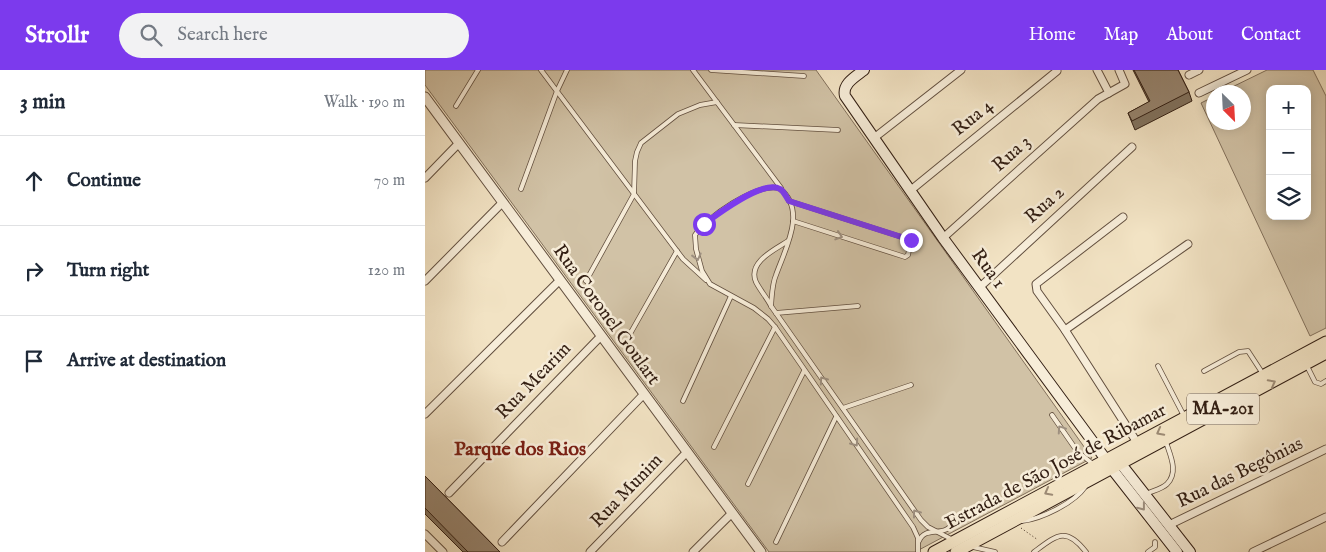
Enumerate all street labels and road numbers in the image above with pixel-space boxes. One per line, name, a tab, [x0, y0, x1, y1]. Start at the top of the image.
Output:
street label: Rua 4	[948, 94, 999, 142]
street label: Rua 3	[988, 130, 1036, 178]
street label: Rua 2	[1020, 181, 1070, 229]
street label: Rua Coronel Goulart	[547, 240, 665, 390]
street label: Rua 1	[965, 244, 1011, 294]
street label: Rua Mearim	[491, 337, 577, 425]
road number: MA-201	[1187, 394, 1259, 424]
street label: Estrada de São José de Ribamar	[941, 398, 1171, 536]
street label: Rua das Begônias	[1173, 432, 1307, 514]
street label: Rua Munim	[586, 449, 668, 533]

